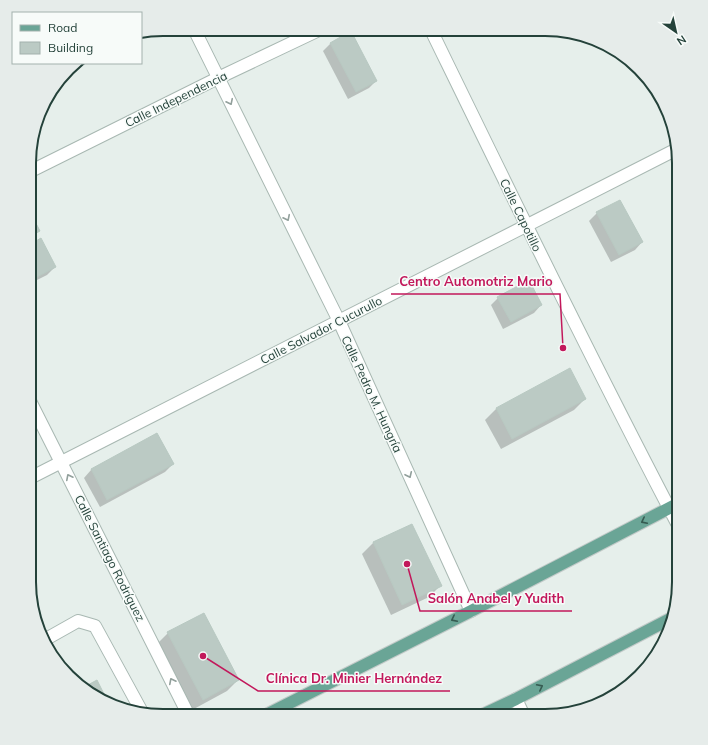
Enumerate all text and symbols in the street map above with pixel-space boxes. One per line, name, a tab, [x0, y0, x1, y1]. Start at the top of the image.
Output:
legend	[12, 12, 142, 64]
north arrow	[656, 12, 696, 52]
text: Road	[48, 20, 77, 35]
text: N	[674, 32, 689, 48]
text: Building	[48, 40, 93, 55]
street label: Calle Independencia	[122, 68, 230, 130]
one-way arrow	[225, 97, 232, 105]
street label: Calle Capotillo	[497, 176, 545, 254]
one-way arrow	[283, 214, 290, 221]
callout: Centro Automotriz Mario	[391, 269, 560, 294]
text: Centro Automotriz Mario	[399, 273, 553, 289]
street label: Calle Salvador Cucurullo	[258, 293, 385, 367]
street label: Calle Pedro M. Hungría	[338, 333, 406, 455]
one-way arrow	[404, 470, 412, 478]
one-way arrow	[66, 474, 74, 482]
street label: Calle Santiago Rodríguez	[72, 492, 148, 624]
one-way arrow	[641, 516, 648, 524]
callout: Salón Anabel y Yudith	[420, 586, 572, 611]
text: Salón Anabel y Yudith	[428, 590, 564, 607]
one-way arrow	[451, 614, 458, 622]
callout: Clínica Dr. Minier Hernández	[258, 666, 450, 691]
text: Clínica Dr. Minier Hernández	[266, 670, 442, 686]
one-way arrow	[169, 678, 176, 685]
one-way arrow	[536, 684, 543, 691]

